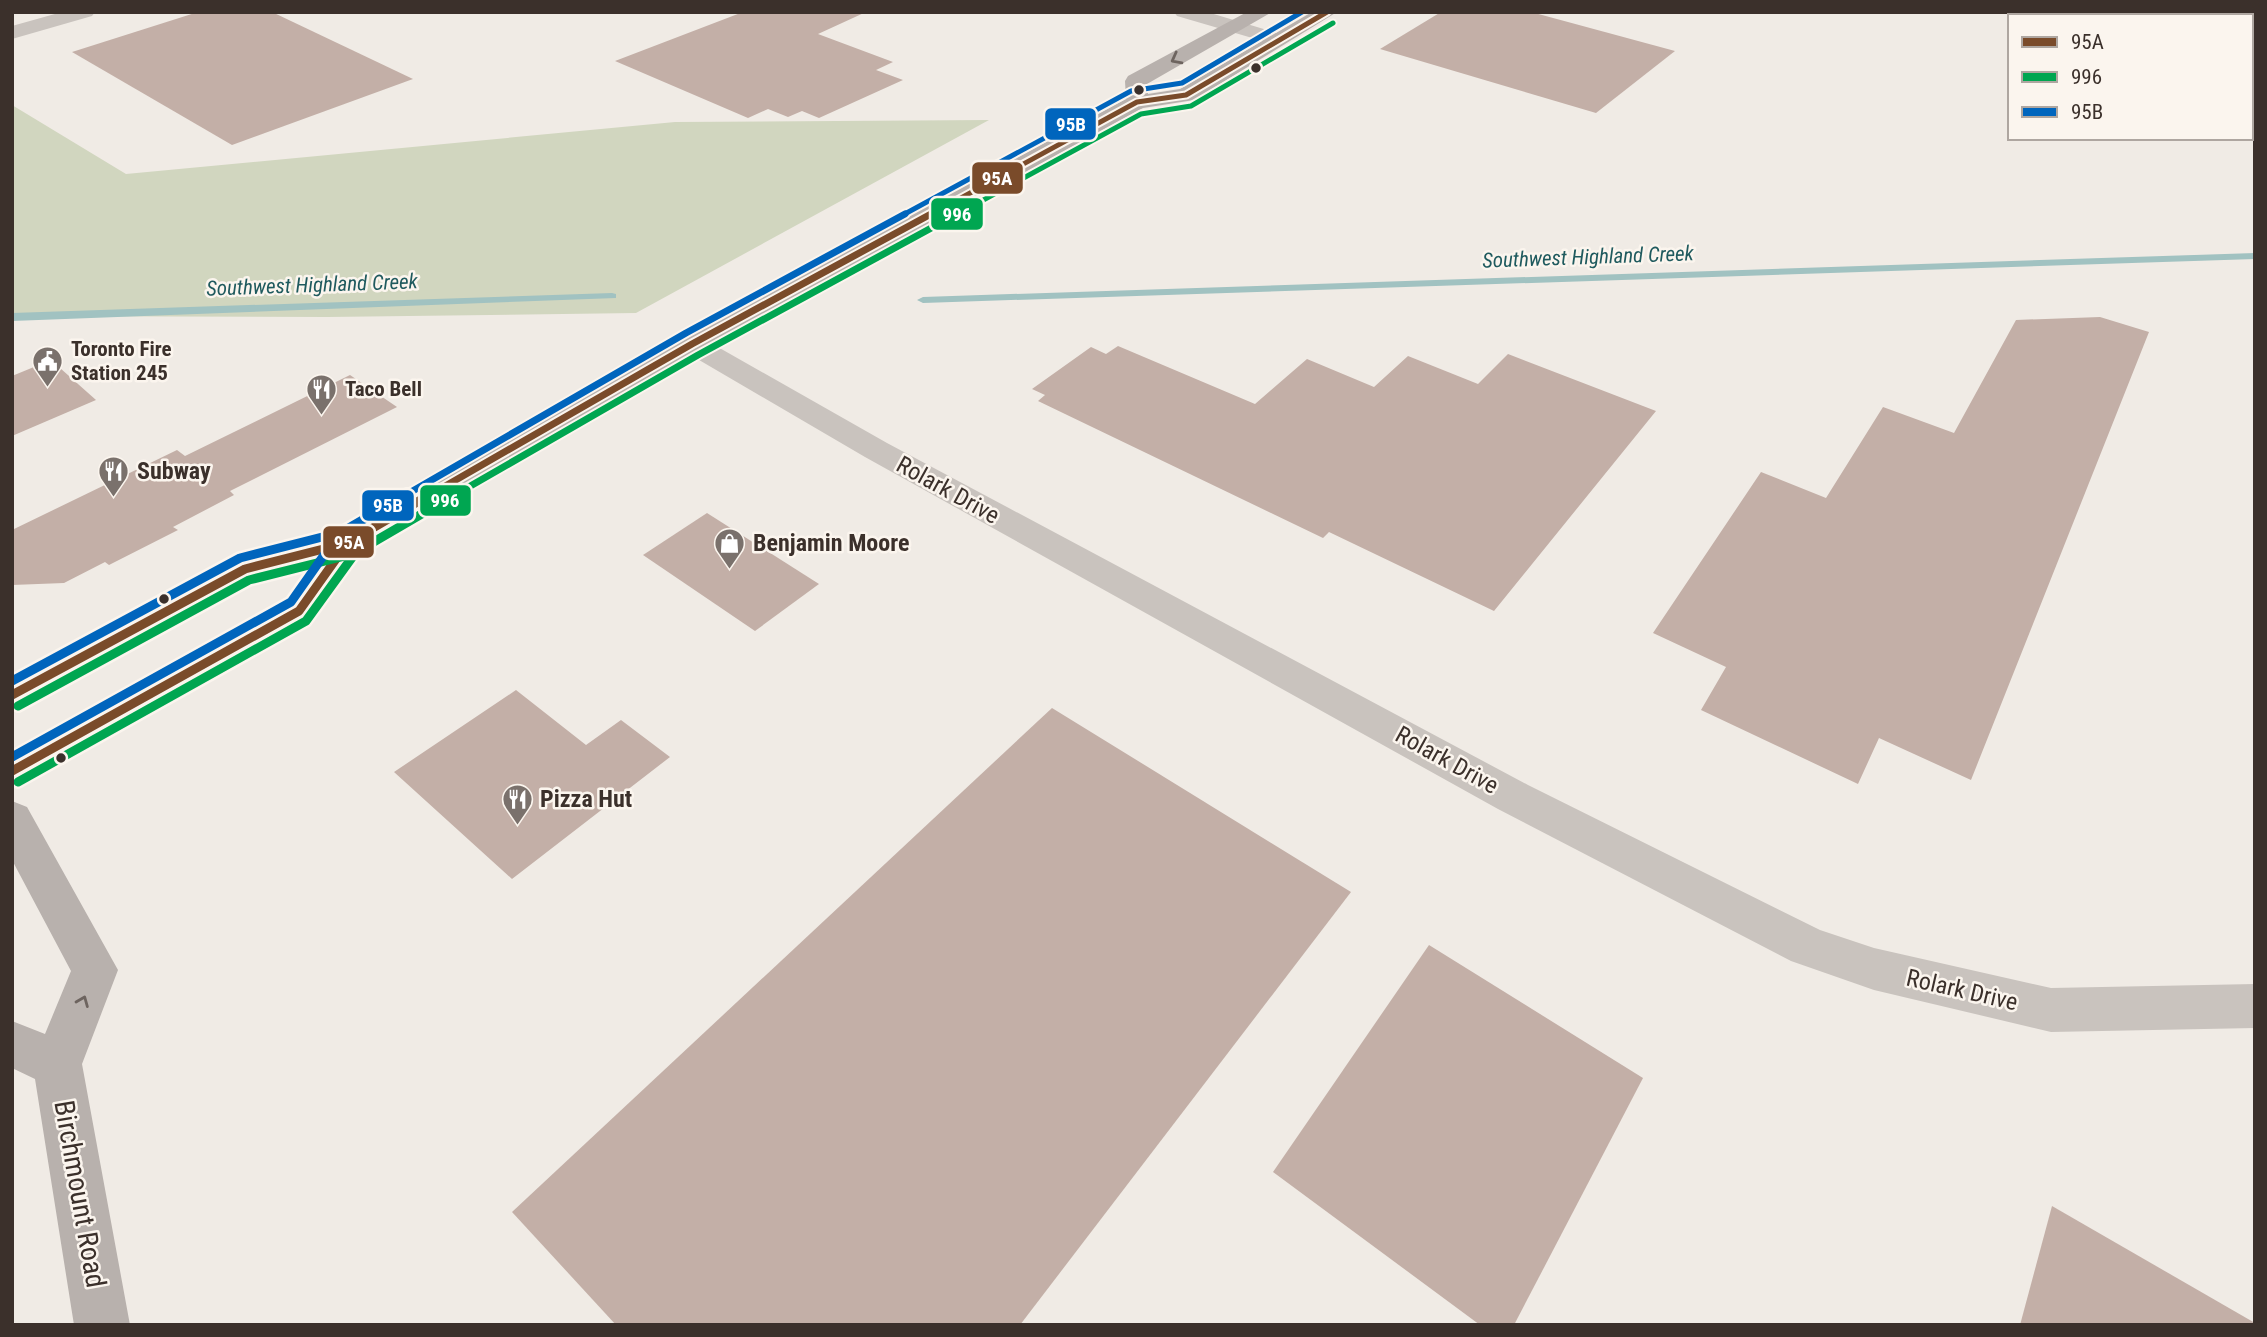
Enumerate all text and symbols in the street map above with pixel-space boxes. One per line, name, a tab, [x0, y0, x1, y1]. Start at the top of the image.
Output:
legend	[2008, 14, 2253, 140]
text: 95A	[2071, 30, 2104, 54]
one-way arrow	[1171, 51, 1183, 64]
unlabelled marker	[1249, 61, 1263, 75]
text: 996	[2071, 65, 2102, 89]
unlabelled marker	[1132, 83, 1146, 97]
text: 95B	[2071, 100, 2103, 124]
line badge: 95B	[1044, 107, 1097, 141]
text: 95B	[1056, 113, 1086, 136]
line badge: 95A	[971, 161, 1024, 195]
text: 95A	[982, 167, 1013, 190]
line badge: 996	[930, 197, 984, 231]
text: 996	[943, 203, 971, 226]
water label: Southwest Highland Creek	[1482, 241, 1695, 273]
water label: Southwest Highland Creek	[206, 269, 419, 301]
place label: Toronto Fire Station 245	[71, 337, 172, 385]
public building icon: Toronto Fire Station 245	[31, 344, 65, 388]
restaurant icon: Taco Bell	[305, 372, 339, 416]
place label: Taco Bell	[345, 377, 422, 401]
street label: Rolark Drive	[892, 450, 1004, 530]
restaurant icon: Subway	[97, 454, 131, 498]
place label: Subway	[137, 457, 211, 485]
line badge: 996	[419, 484, 472, 517]
line badge: 95B	[361, 489, 415, 522]
text: 996	[431, 489, 459, 512]
text: 95B	[373, 494, 403, 517]
line badge: 95A	[322, 525, 375, 559]
shop icon: Benjamin Moore	[713, 526, 747, 570]
place label: Benjamin Moore	[753, 529, 909, 557]
text: 95A	[334, 531, 365, 554]
unlabelled marker	[157, 592, 171, 606]
street label: Rolark Drive	[1391, 720, 1503, 800]
unlabelled marker	[54, 751, 68, 765]
restaurant icon: Pizza Hut	[500, 782, 534, 826]
place label: Pizza Hut	[540, 785, 632, 813]
street label: Rolark Drive	[1904, 964, 2020, 1016]
one-way arrow	[74, 995, 88, 1007]
street label: Birchmount Road	[47, 1098, 113, 1290]

